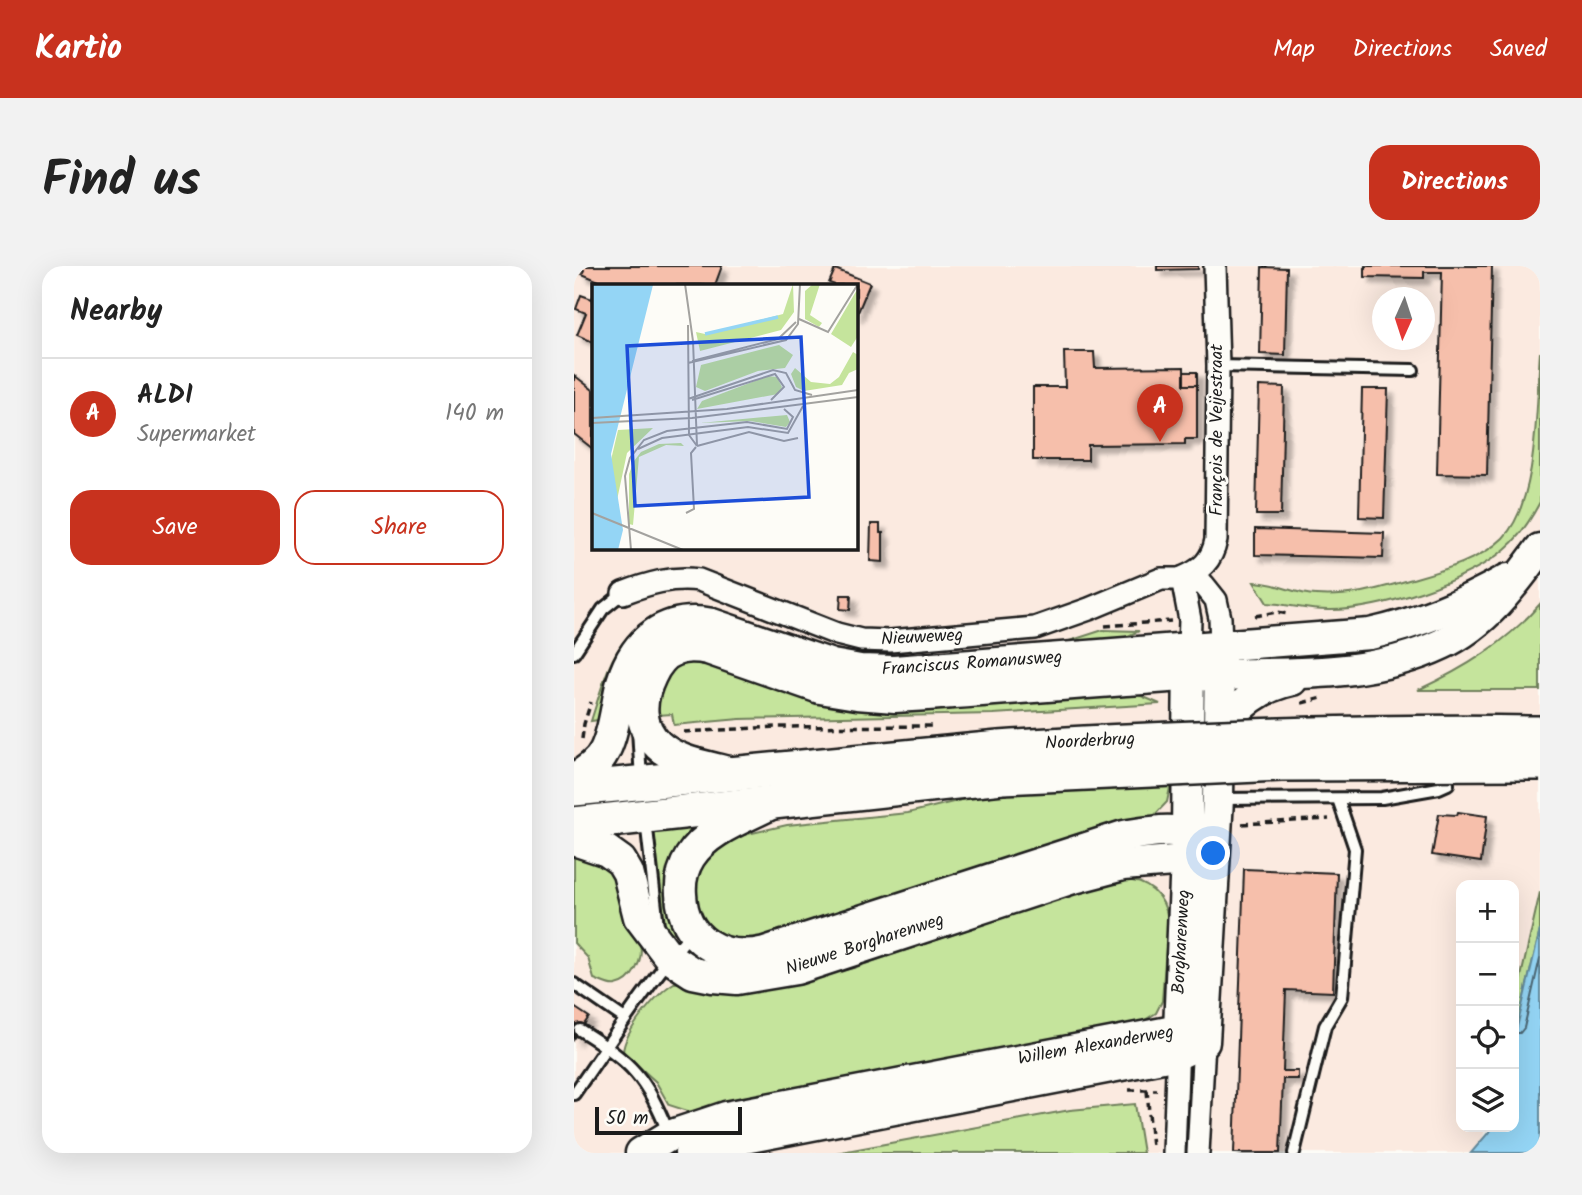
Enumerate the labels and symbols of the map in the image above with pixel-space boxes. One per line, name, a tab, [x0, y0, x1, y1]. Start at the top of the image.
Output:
inset map	[592, 284, 858, 550]
north arrow	[1372, 287, 1435, 350]
street label: François de Veijestraat	[1203, 343, 1232, 516]
pin: A	[1137, 384, 1183, 442]
street label: Nieuweweg	[880, 621, 964, 655]
street label: Franciscus Romanusweg	[881, 643, 1063, 685]
street label: Noorderbrug	[1044, 725, 1136, 759]
your location	[1196, 836, 1230, 870]
street label: Borgharenweg	[1165, 889, 1199, 995]
street label: Nieuwe Borgharenweg	[782, 906, 948, 984]
street label: Willem Alexanderweg	[1016, 1018, 1176, 1074]
scale bar	[595, 1104, 742, 1136]

